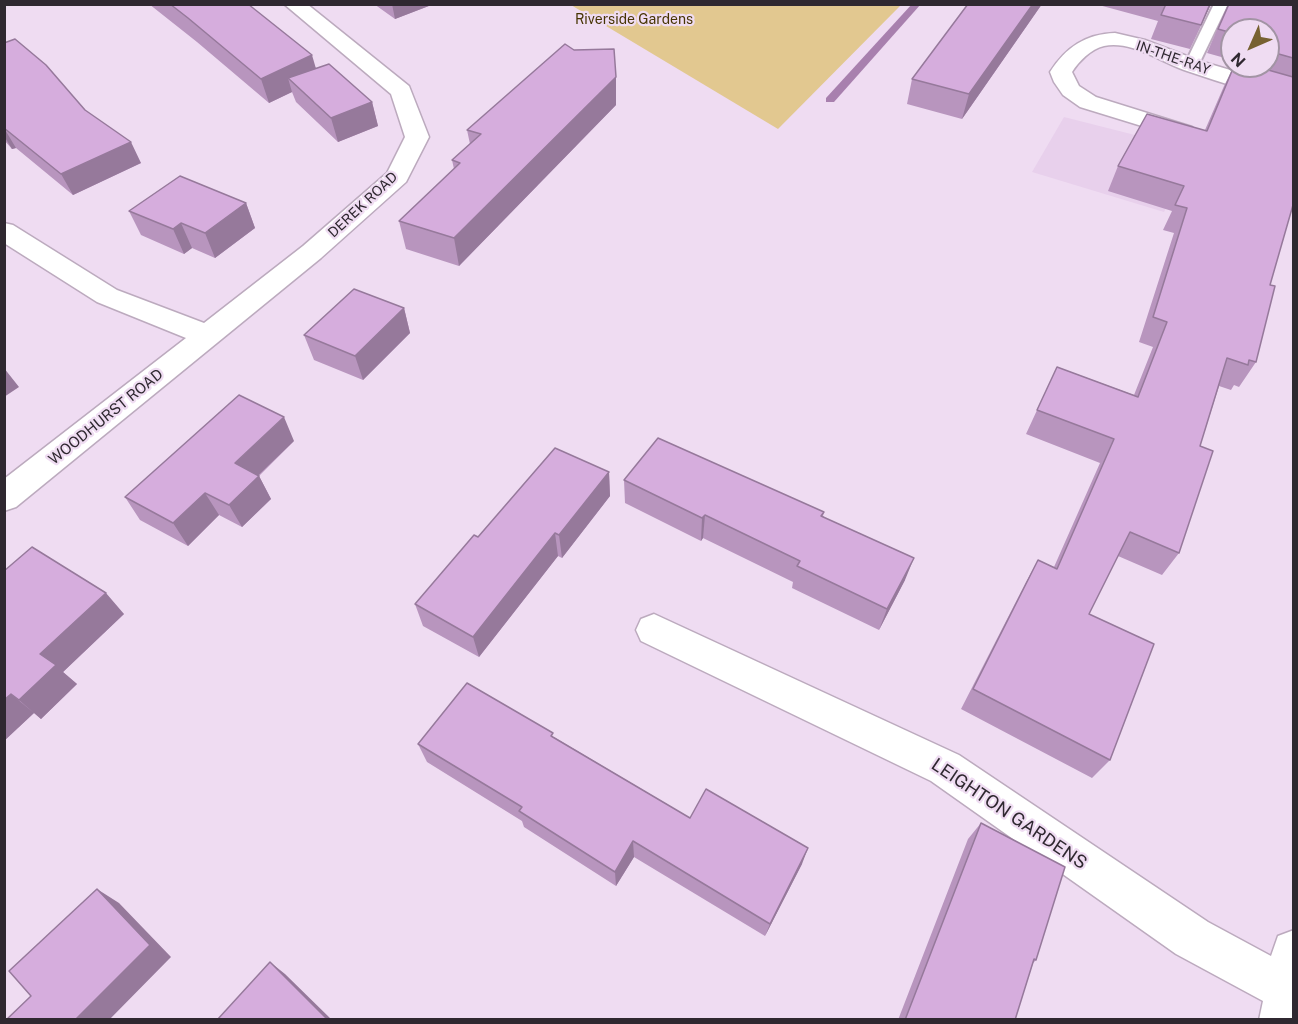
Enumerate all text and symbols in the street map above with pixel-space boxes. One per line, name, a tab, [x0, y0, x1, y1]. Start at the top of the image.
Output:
park label: Riverside Gardens	[575, 12, 693, 28]
north arrow	[1220, 18, 1280, 78]
street label: IN-THE-RAY	[1134, 37, 1212, 79]
text: N	[1227, 49, 1249, 71]
street label: DEREK ROAD	[325, 169, 401, 241]
street label: WOODHURST ROAD	[45, 365, 167, 469]
street label: LEIGHTON GARDENS	[927, 754, 1091, 874]

